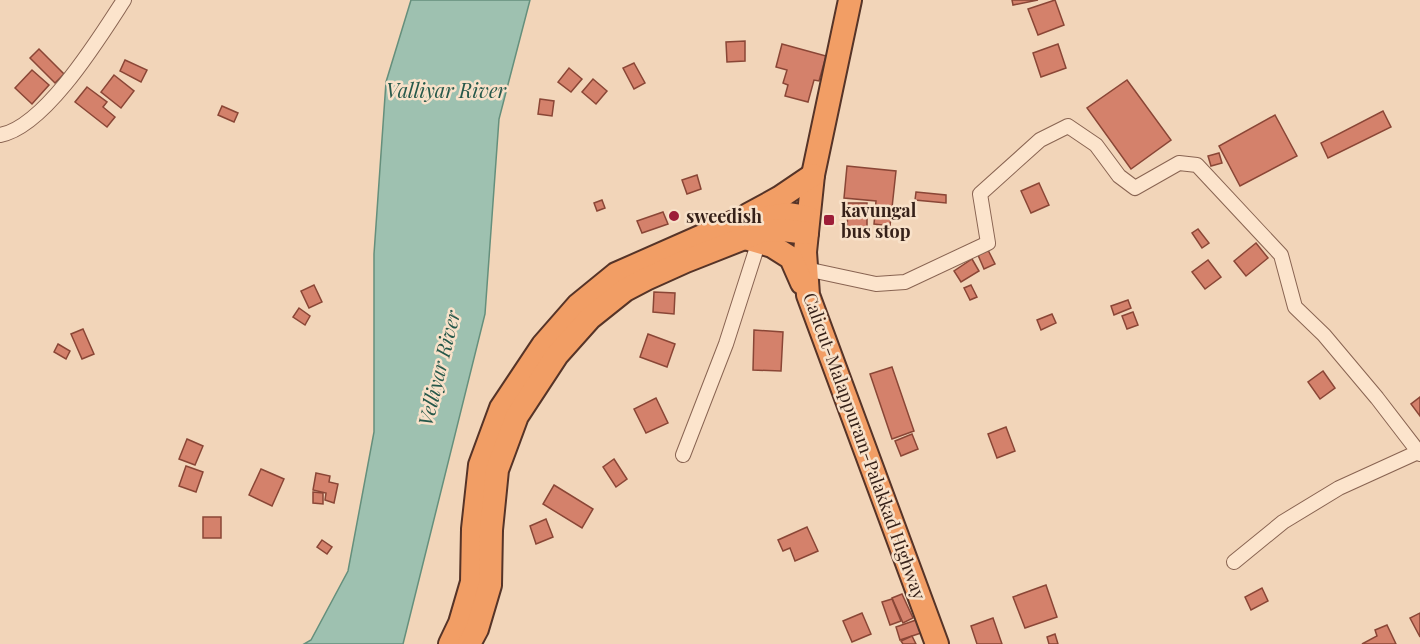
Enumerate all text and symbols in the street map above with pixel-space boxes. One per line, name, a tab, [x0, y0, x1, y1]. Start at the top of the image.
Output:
water label: Valliyar River	[386, 76, 507, 103]
place label: kavungal bus stop	[841, 198, 917, 243]
place label: sweedish	[686, 204, 762, 228]
marker: sweedish	[667, 209, 681, 223]
marker: kavungal bus stop	[822, 213, 836, 227]
street label: Calicut-Malappuram-Palakkad Highway	[798, 289, 932, 603]
water label: Velliyar River	[411, 306, 466, 429]

